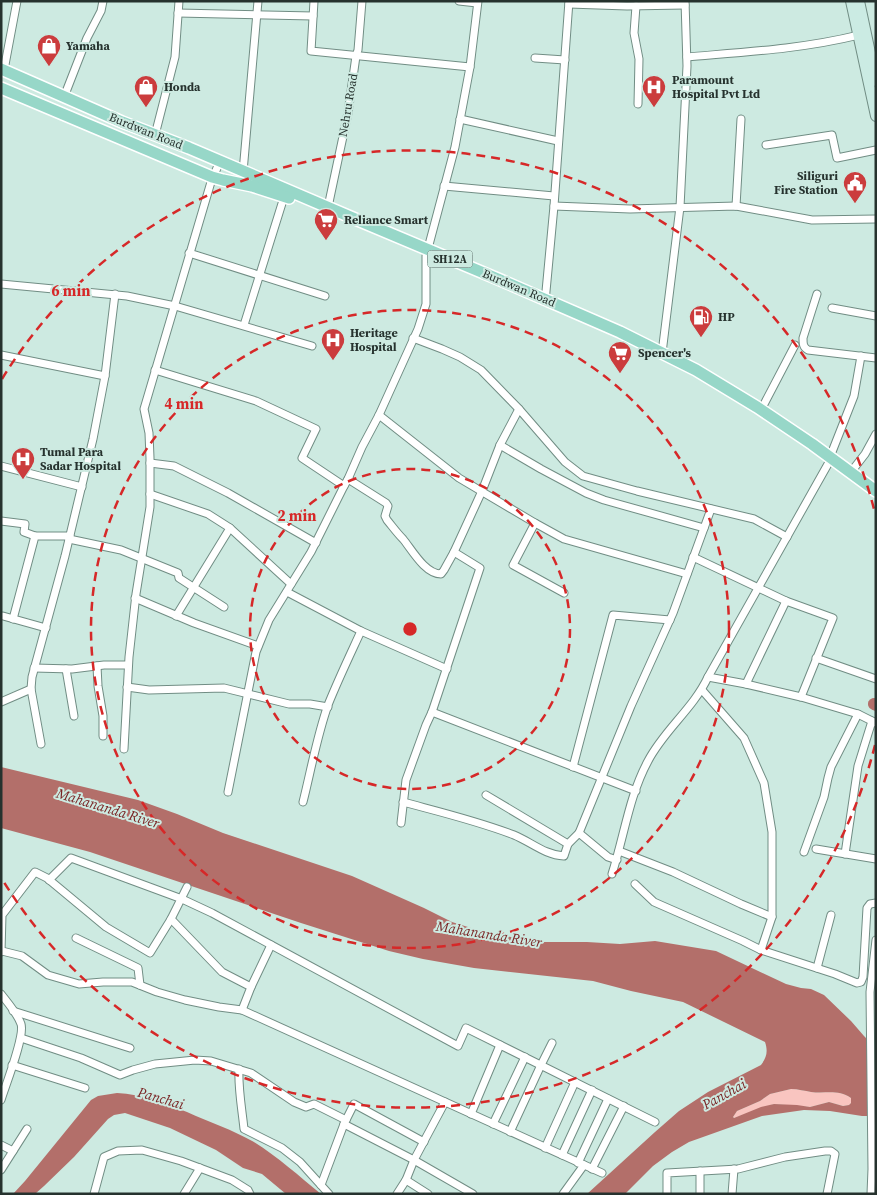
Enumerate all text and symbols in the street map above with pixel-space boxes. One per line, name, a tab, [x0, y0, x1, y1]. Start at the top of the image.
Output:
shop icon: Yamaha	[36, 33, 62, 67]
place label: Yamaha	[66, 38, 110, 54]
street label: Nehru Road	[335, 72, 361, 138]
place label: Paramount Hospital Pvt Ltd	[672, 72, 760, 102]
shop icon: Honda	[133, 74, 159, 108]
hospital icon: Paramount Hospital Pvt Ltd	[641, 74, 667, 108]
place label: Honda	[164, 79, 201, 95]
street label: Burdwan Road	[107, 109, 185, 153]
place label: Siliguri Fire Station	[774, 168, 839, 198]
public building icon: Siliguri Fire Station	[842, 170, 868, 204]
supermarket icon: Reliance Smart	[313, 207, 339, 241]
place label: Reliance Smart	[344, 212, 429, 228]
road number: SH12A	[428, 250, 472, 268]
street label: Burdwan Road	[480, 265, 558, 311]
text: 6 min	[52, 280, 90, 301]
fuel station icon: HP	[688, 304, 714, 338]
place label: HP	[718, 309, 735, 325]
place label: Heritage Hospital	[350, 325, 398, 355]
hospital icon: Heritage Hospital	[320, 327, 346, 361]
supermarket icon: Spencer's	[607, 340, 633, 374]
place label: Spencer's	[638, 345, 692, 361]
text: 4 min	[165, 393, 203, 414]
place label: Tumal Para Sadar Hospital	[40, 444, 121, 474]
hospital icon: Tumal Para Sadar Hospital	[10, 446, 36, 480]
text: 2 min	[278, 505, 316, 526]
centre of rings	[401, 620, 419, 638]
water label: Mahananda River	[53, 783, 162, 833]
water label: Mahananda River	[434, 916, 544, 952]
water label: Panchai	[698, 1073, 750, 1115]
water label: Panchai	[134, 1082, 187, 1114]

